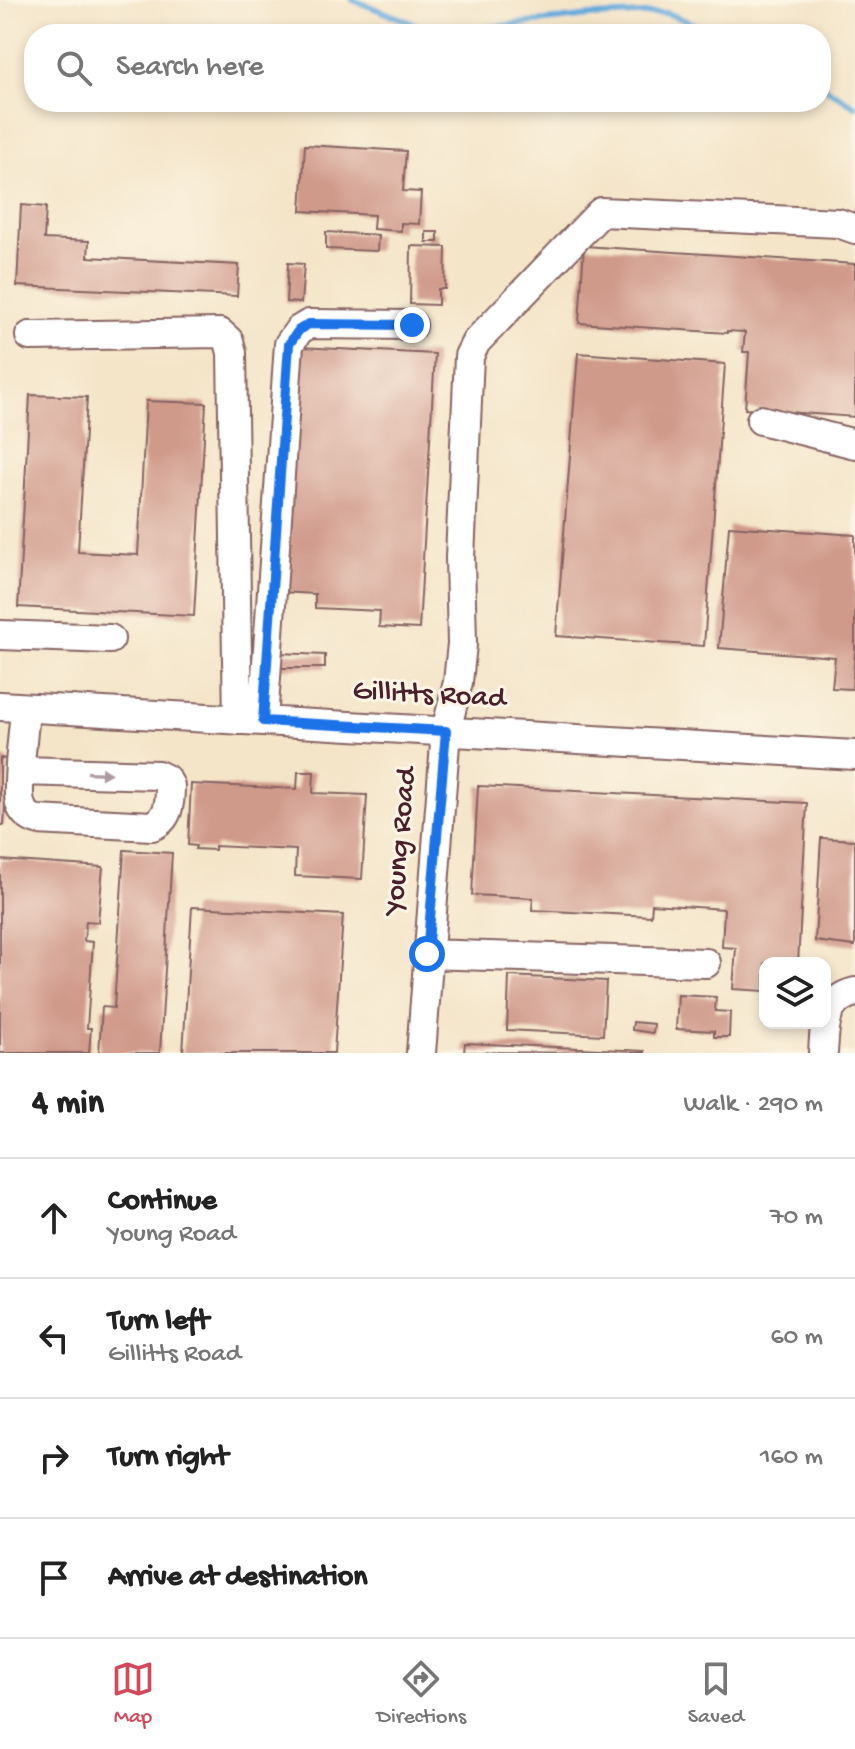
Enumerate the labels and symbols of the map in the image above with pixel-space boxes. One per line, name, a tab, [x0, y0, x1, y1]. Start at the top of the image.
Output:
route end	[394, 307, 430, 343]
street label: Gillitts Road	[352, 675, 509, 718]
street label: Young Road	[378, 764, 426, 919]
one-way arrow	[87, 767, 112, 780]
route start	[409, 936, 445, 972]

